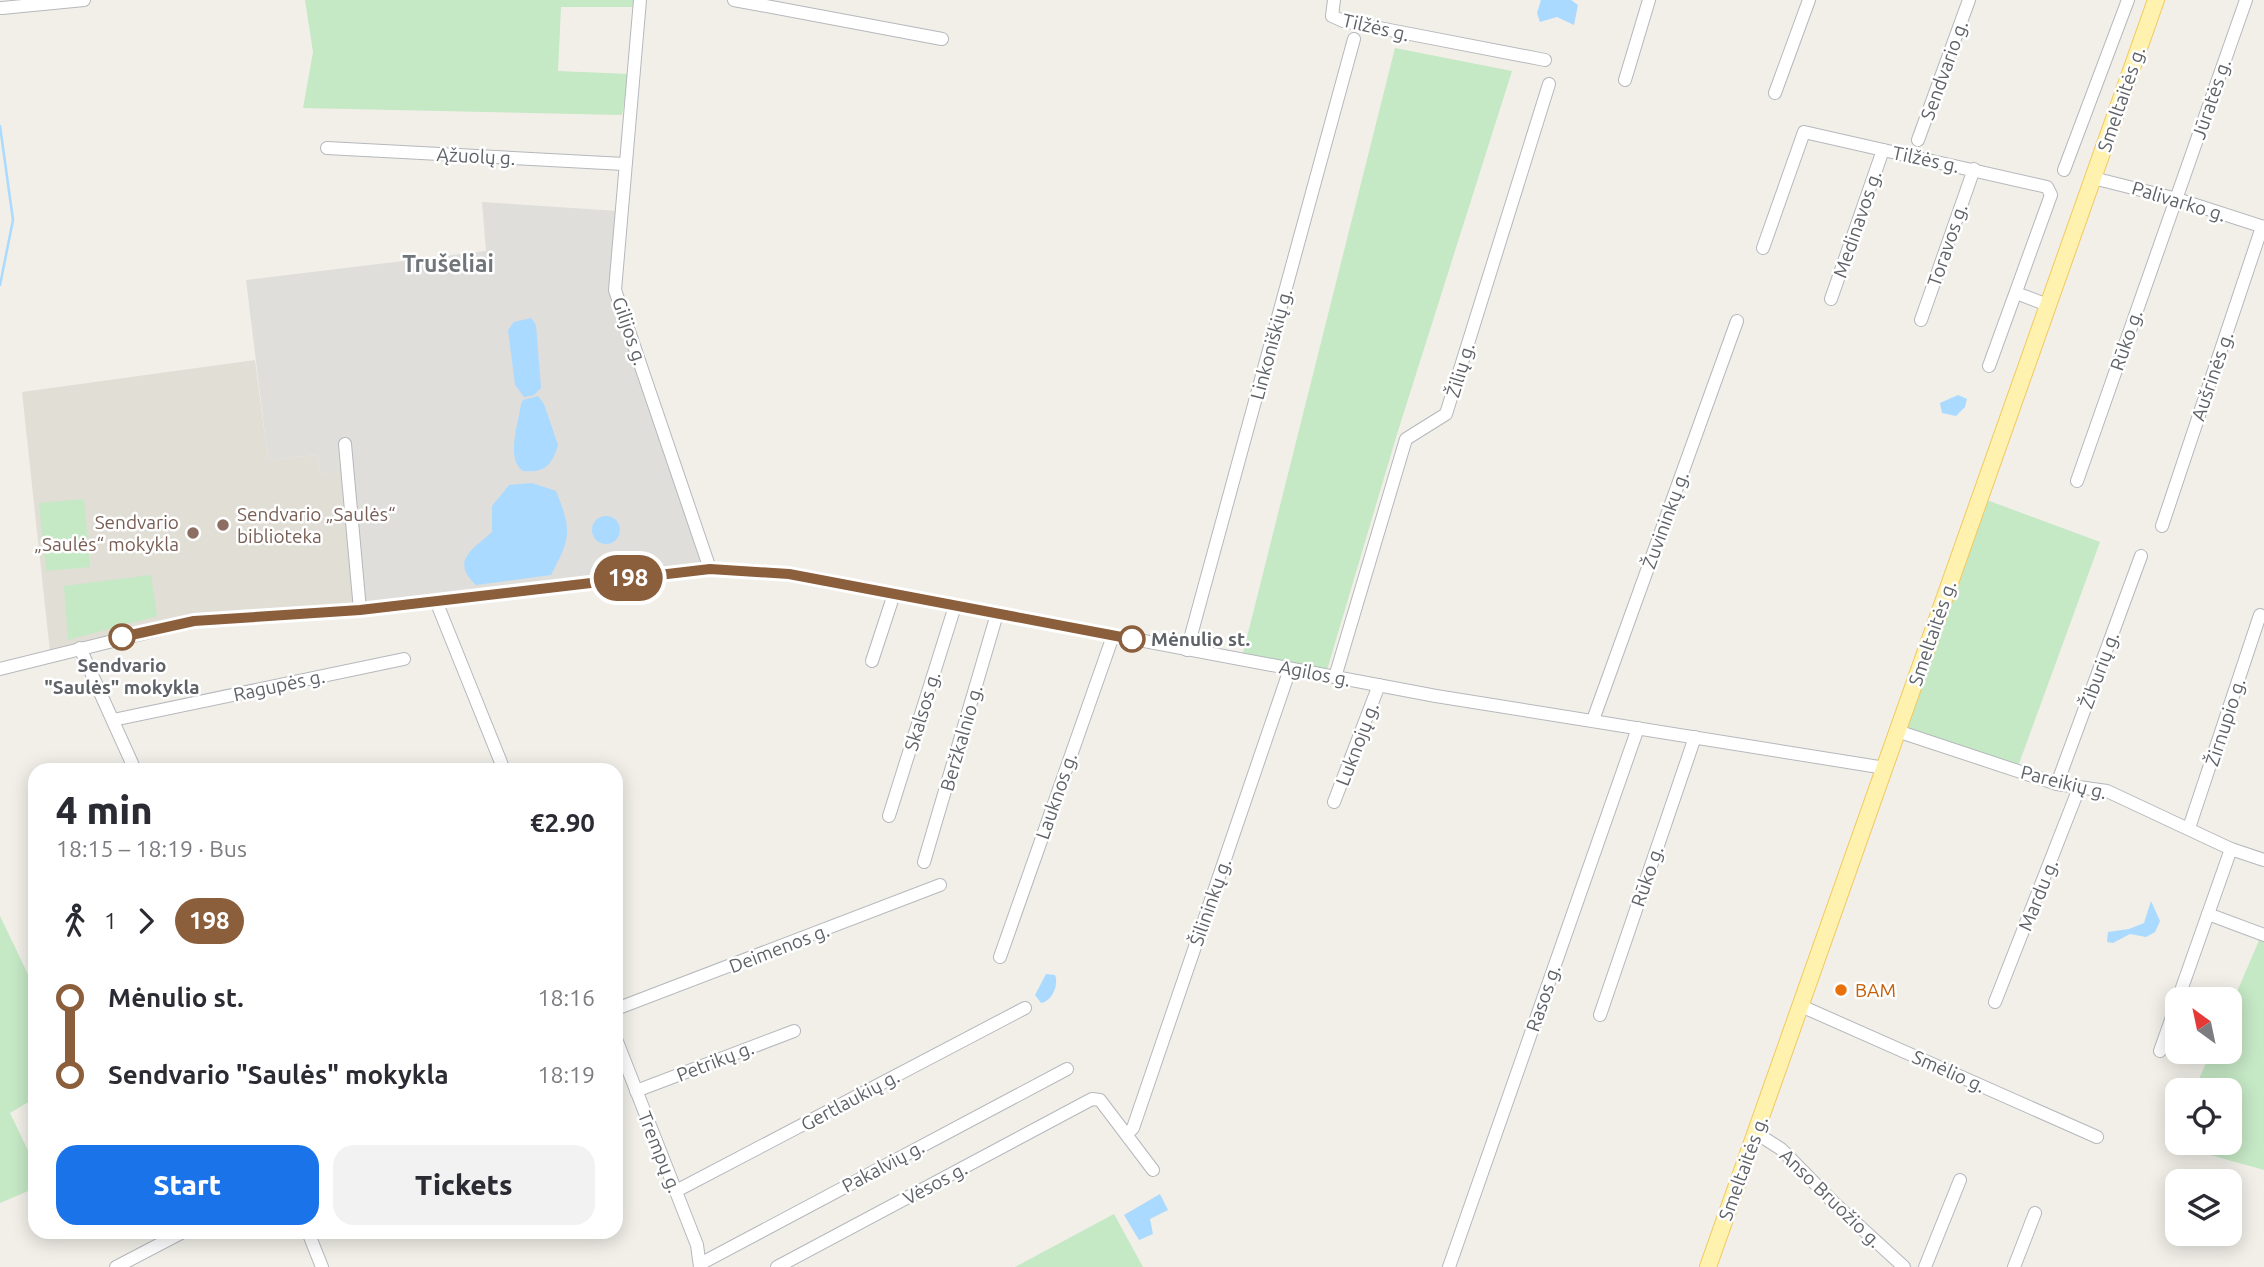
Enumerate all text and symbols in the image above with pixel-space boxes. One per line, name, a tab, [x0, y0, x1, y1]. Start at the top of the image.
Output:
street label: Tilžės g.	[1340, 9, 1412, 45]
street label: Sendvario g.	[1916, 17, 1972, 123]
street label: Smeltaitės g.	[2093, 44, 2149, 154]
street label: Jūratės g.	[2187, 56, 2235, 142]
street label: Tilžės g.	[1891, 141, 1961, 177]
street label: Ąžuolų g.	[436, 143, 516, 169]
street label: Medinavos g.	[1828, 168, 1886, 280]
street label: Palivarko g.	[2129, 176, 2229, 226]
street label: Toravos g.	[1923, 201, 1971, 289]
district label: Trušeliai	[402, 251, 494, 276]
street label: Linkoniškių g.	[1246, 286, 1296, 402]
street label: Gilijos g.	[608, 294, 652, 368]
street label: Rūko g.	[2105, 307, 2147, 373]
street label: Aušrinės g.	[2186, 329, 2238, 423]
street label: Žilių g.	[1441, 340, 1479, 400]
street label: Žuvininkų g.	[1637, 468, 1693, 572]
place label: Sendvario „Saulės“ biblioteka	[237, 503, 395, 547]
place label: Sendvario „Saulės“ mokykla	[34, 511, 179, 555]
marker: Sendvario „Saulės“ biblioteka	[215, 517, 231, 533]
marker: Sendvario „Saulės“ mokykla	[185, 525, 201, 541]
line badge: 198	[588, 555, 668, 601]
text: 198	[608, 564, 648, 591]
street label: Smeltaitės g.	[1904, 578, 1960, 688]
marker: Sendvario "Saulės" mokykla	[109, 624, 135, 650]
marker: Mėnulio st.	[1119, 626, 1145, 652]
place label: Mėnulio st.	[1151, 628, 1250, 650]
street label: Žiburių g.	[2075, 629, 2123, 711]
place label: Sendvario "Saulės" mokykla	[44, 654, 200, 698]
street label: Agilos g.	[1277, 655, 1353, 691]
street label: Ragupės g.	[231, 665, 327, 705]
street label: Skalsos g.	[900, 669, 944, 753]
street label: Žirnupio g.	[2200, 675, 2250, 769]
street label: Beržkalnio g.	[935, 682, 987, 794]
street label: Luknojų g.	[1331, 699, 1383, 789]
street label: Lauknos g.	[1031, 750, 1081, 842]
street label: Pareikių g.	[2019, 761, 2109, 803]
text: 4 min	[56, 789, 153, 831]
text: €2.90	[530, 808, 595, 837]
text: 18:15 – 18:19 · Bus	[56, 836, 247, 861]
street label: Rūko g.	[1626, 843, 1668, 909]
street label: Šilininkų g.	[1185, 855, 1235, 949]
street label: Mardu g.	[2014, 856, 2062, 934]
icon: walk	[56, 902, 94, 940]
icon: forward	[127, 902, 165, 940]
text: 198	[189, 907, 230, 934]
text: 1	[104, 908, 117, 933]
street label: Deimenos g.	[726, 919, 832, 977]
street label: Rasos g.	[1521, 962, 1565, 1034]
place label: BAM	[1855, 979, 1896, 1001]
marker: BAM	[1833, 982, 1849, 998]
text: Mėnulio st.	[108, 983, 244, 1012]
text: 18:16	[537, 985, 595, 1010]
north arrow	[2165, 987, 2242, 1064]
map controls	[2165, 987, 2242, 1246]
street label: Petrikų g.	[673, 1036, 757, 1086]
street label: Smėlio g.	[1909, 1045, 1989, 1097]
text: Sendvario "Saulės" mokykla	[108, 1060, 449, 1089]
text: 18:19	[537, 1062, 595, 1087]
street label: Gertlaukių g.	[797, 1065, 903, 1135]
button: locate	[2165, 1078, 2242, 1155]
street label: Trempų g.	[634, 1108, 686, 1196]
street label: Smeltaitės g.	[1714, 1113, 1772, 1223]
street label: Pakalvių g.	[838, 1135, 928, 1197]
street label: Anso Bruožio g.	[1776, 1144, 1886, 1252]
button: Start	[56, 1145, 319, 1225]
button: Tickets	[333, 1145, 595, 1225]
street label: Vėsos g.	[899, 1157, 971, 1209]
button: layers	[2165, 1169, 2242, 1246]

